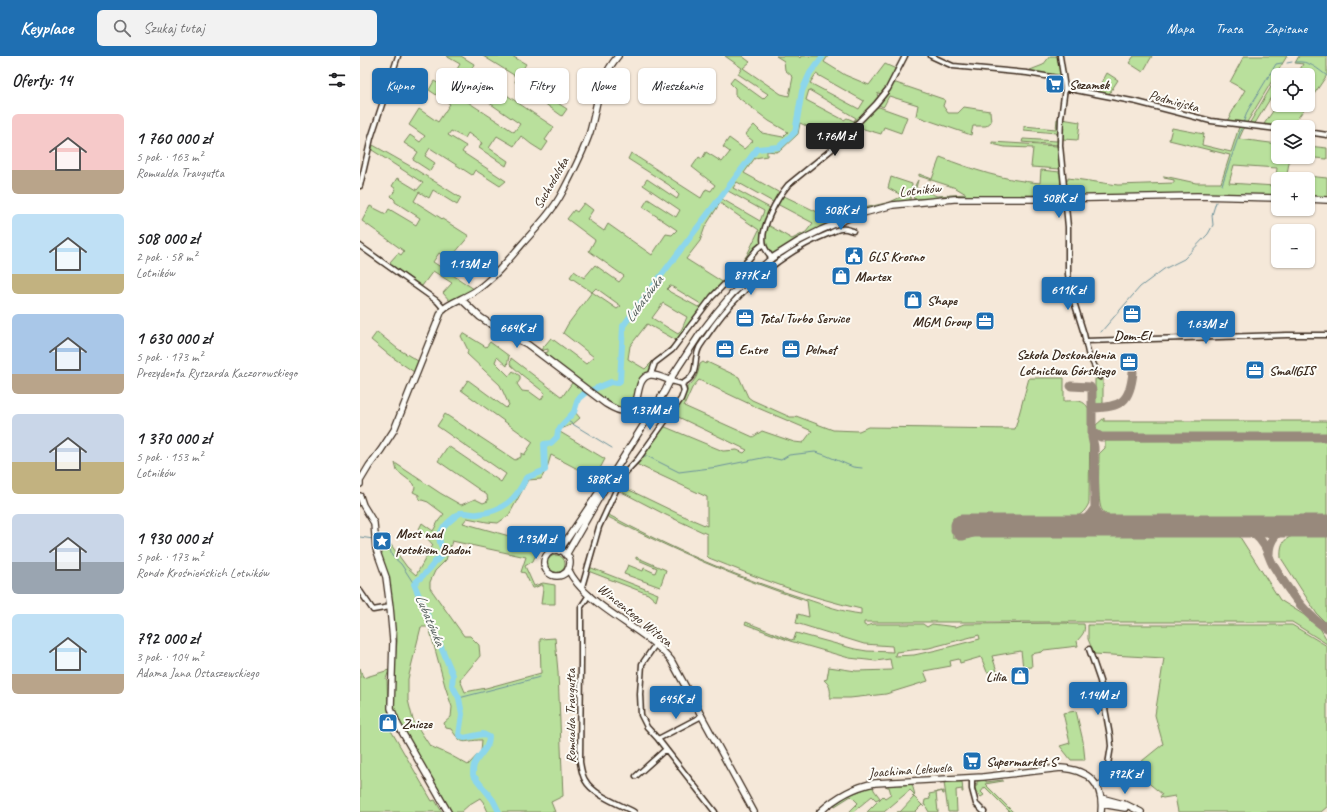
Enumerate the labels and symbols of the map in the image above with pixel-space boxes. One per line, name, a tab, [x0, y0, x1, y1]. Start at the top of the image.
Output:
supermarket icon: Sezamek	[1044, 73, 1066, 95]
place label: Sezamek	[1069, 76, 1111, 93]
street label: Podmiejska	[1147, 86, 1202, 116]
pin: 1.76M zł	[794, 123, 876, 157]
street label: Suchodolska	[529, 153, 573, 212]
street label: Lotników	[898, 179, 943, 201]
pin: 508K zł	[1022, 185, 1096, 219]
pin: 508K zł	[804, 197, 878, 231]
public building icon: GLS Krosno	[843, 245, 865, 267]
place label: GLS Krosno	[868, 248, 926, 265]
pin: 1.13M zł	[428, 251, 510, 285]
pin: 877K zł	[714, 262, 788, 296]
shop icon: Martex	[830, 265, 852, 287]
place label: Martex	[855, 268, 892, 285]
water label: Lubatówka	[620, 271, 669, 326]
pin: 611K zł	[1031, 277, 1105, 311]
shop icon: Shape	[902, 289, 924, 311]
place label: Shape	[927, 292, 958, 309]
office icon: Dom-El	[1121, 303, 1143, 325]
office icon: Total Turbo Service	[734, 307, 756, 329]
place label: Total Turbo Service	[759, 310, 850, 327]
office icon: MGM Group	[974, 310, 996, 332]
pin: 1.63M zł	[1165, 311, 1247, 345]
place label: MGM Group	[913, 313, 973, 330]
pin: 664K zł	[480, 315, 554, 349]
place label: Dom-El	[1114, 327, 1153, 344]
office icon: Entre	[714, 338, 736, 360]
office icon: Pelmet	[780, 338, 802, 360]
place label: Entre	[739, 341, 769, 358]
place label: Pelmet	[805, 341, 839, 358]
place label: Szkoła Doskonalenia Lotnictwa Górskiego	[1017, 346, 1117, 379]
office icon: Szkoła Doskonalenia Lotnictwa Górskiego	[1118, 351, 1140, 373]
office icon: SmallGIS	[1244, 359, 1266, 381]
place label: SmallGIS	[1269, 362, 1318, 379]
pin: 1.37M zł	[609, 397, 691, 431]
pin: 588K zł	[566, 466, 640, 500]
place label: Most nad potokiem Badoń	[396, 525, 472, 558]
pin: 1.93M zł	[495, 526, 577, 560]
place icon: Most nad potokiem Badoń	[371, 530, 393, 552]
street label: Wincentego Witosa	[594, 580, 676, 651]
water label: Lubatówka	[411, 592, 450, 650]
shop icon: Lilia	[1009, 665, 1031, 687]
street label: Romualda Traugutta	[562, 667, 579, 763]
place label: Lilia	[986, 668, 1007, 685]
pin: 1.14M zł	[1057, 682, 1139, 716]
pin: 645K zł	[639, 686, 713, 720]
shop icon: Znicze	[377, 712, 399, 734]
place label: Znicze	[402, 715, 433, 732]
supermarket icon: Supermarket S	[961, 750, 983, 772]
place label: Supermarket S	[986, 753, 1060, 770]
street label: Joachima Lelewela	[867, 759, 953, 781]
pin: 792K zł	[1088, 761, 1162, 795]

